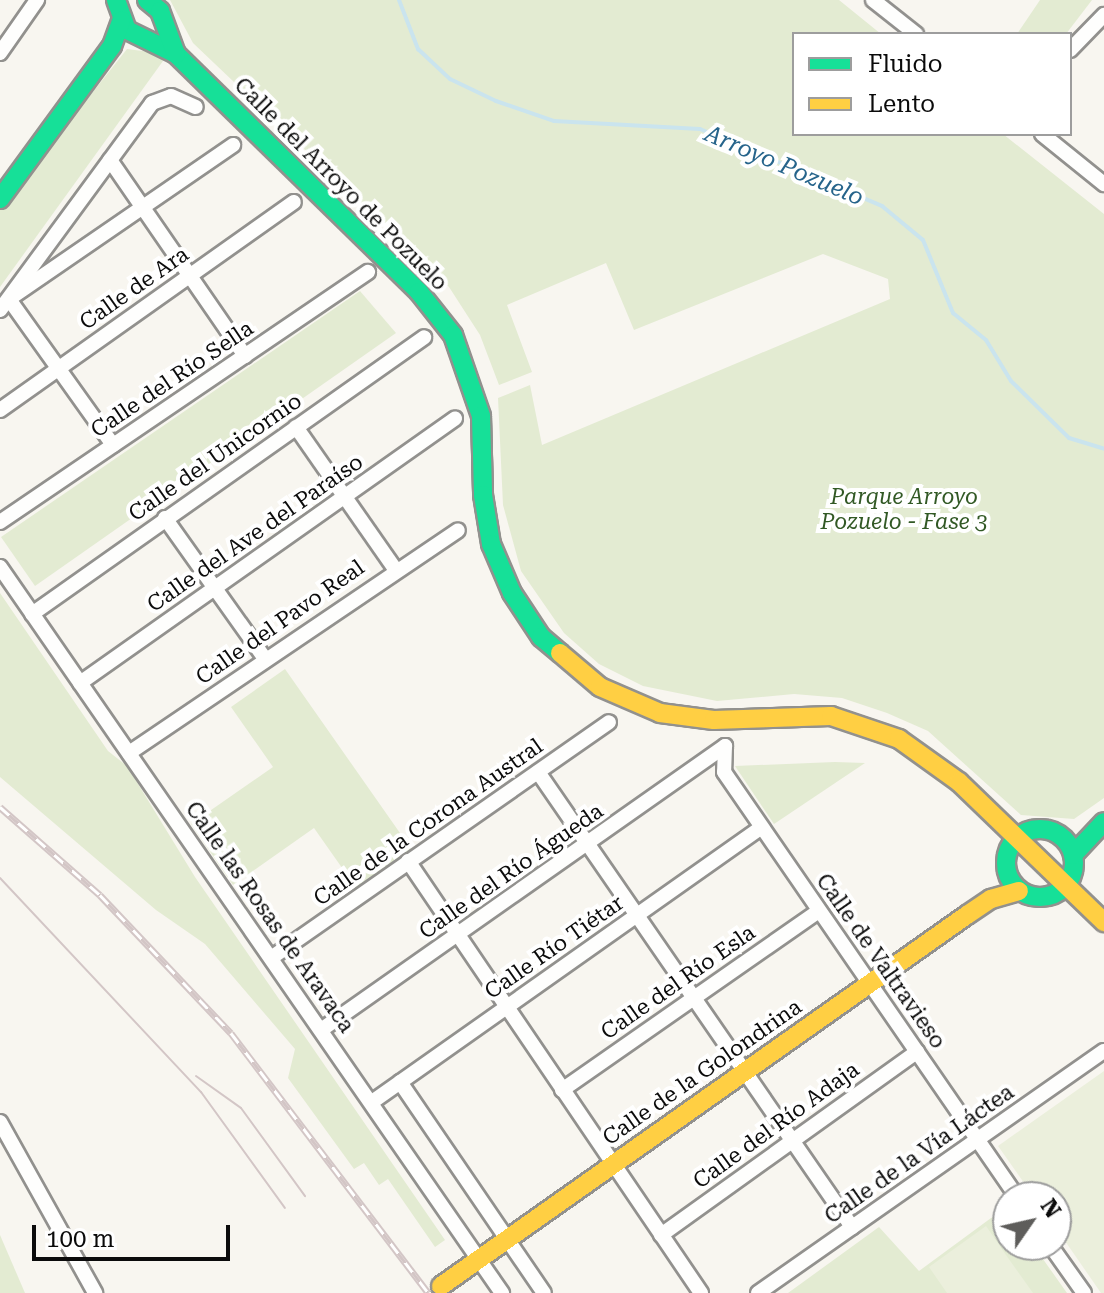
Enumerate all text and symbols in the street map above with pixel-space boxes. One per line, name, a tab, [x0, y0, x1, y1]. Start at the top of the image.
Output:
legend	[792, 32, 1072, 136]
text: Fluido	[868, 50, 943, 78]
street label: Calle del Arroyo de Pozuelo	[229, 72, 453, 296]
text: Lento	[868, 90, 935, 118]
water label: Arroyo Pozuelo	[700, 120, 868, 212]
street label: Calle de Ara	[74, 241, 194, 335]
street label: Calle del Río Sella	[86, 315, 258, 443]
street label: Calle del Unicornio	[123, 387, 307, 527]
street label: Calle del Ave del Paraíso	[142, 448, 368, 618]
park label: Parque Arroyo Pozuelo - Fase 3	[820, 483, 988, 534]
street label: Calle del Pavo Real	[191, 554, 369, 690]
street label: Calle de la Corona Austral	[308, 733, 548, 911]
street label: Calle las Rosas de Aravaca	[180, 796, 360, 1038]
street label: Calle del Río Águeda	[414, 797, 608, 945]
street label: Calle de Valtravieso	[811, 868, 951, 1054]
street label: Calle Río Tiétar	[480, 889, 628, 1005]
street label: Calle del Río Esla	[596, 919, 760, 1045]
street label: Calle de la Golondrina	[597, 993, 807, 1151]
street label: Calle del Río Adaja	[688, 1056, 864, 1194]
street label: Calle de la Vía Láctea	[819, 1079, 1019, 1229]
north arrow	[992, 1181, 1072, 1261]
text: N	[1036, 1194, 1066, 1222]
scale bar	[36, 1209, 234, 1259]
text: 100 m	[46, 1225, 114, 1253]

